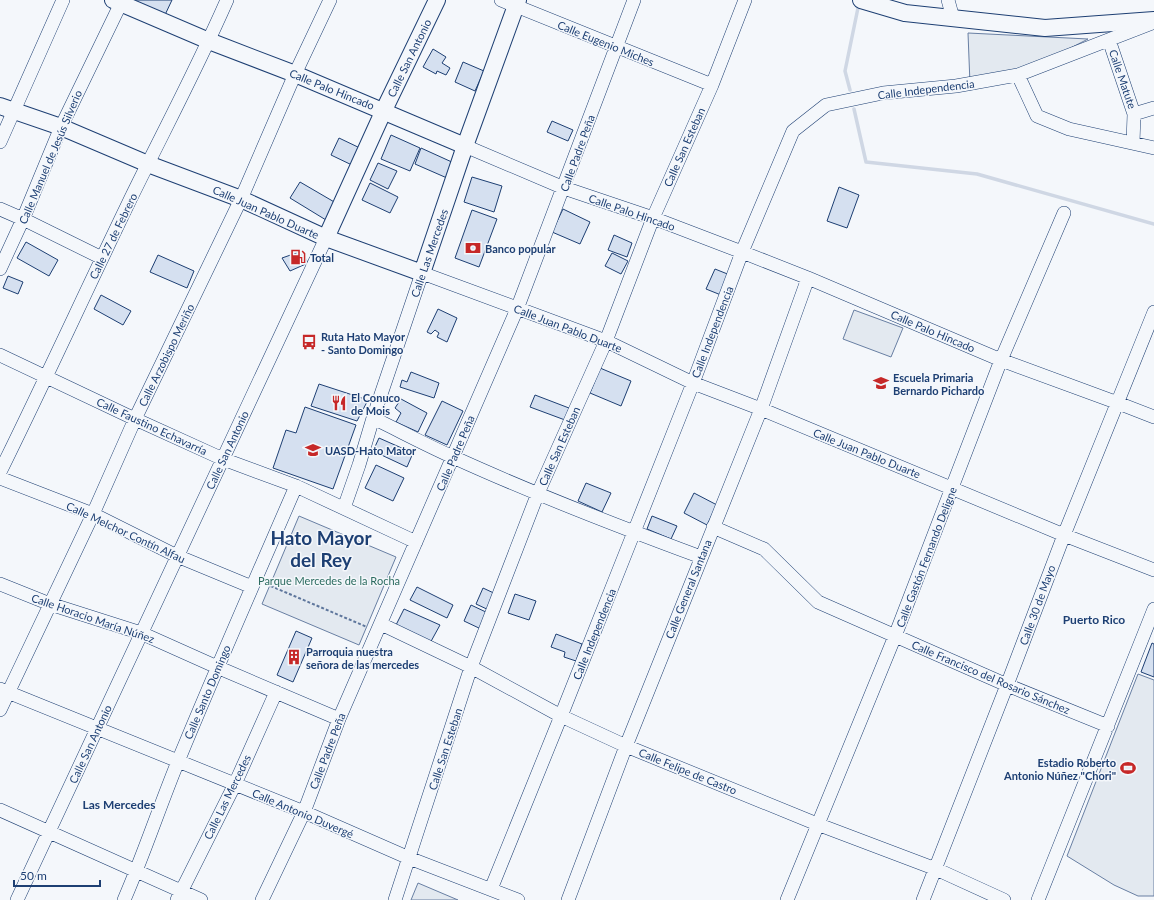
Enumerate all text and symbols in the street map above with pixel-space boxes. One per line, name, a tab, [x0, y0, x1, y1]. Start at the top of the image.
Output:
street label: Calle San Antonio	[384, 17, 434, 99]
street label: Calle Eugenio Miches	[556, 18, 656, 68]
street label: Calle Matute	[1107, 48, 1139, 111]
street label: Calle Palo Hincado	[288, 66, 376, 112]
street label: Calle Independencia	[877, 77, 975, 101]
street label: Calle Manuel de Jesús Silverio	[16, 88, 84, 226]
street label: Calle San Esteban	[661, 105, 707, 189]
street label: Calle Padre Peña	[557, 113, 597, 193]
street label: Calle Juan Pablo Duarte	[211, 183, 321, 241]
street label: Calle 27 de Febrero	[86, 191, 140, 281]
street label: Calle Palo Hincado	[587, 191, 677, 233]
street label: Calle Las Mercedes	[408, 207, 450, 299]
bank icon: Banco popular	[464, 239, 482, 257]
place label: Banco popular	[485, 242, 556, 255]
fuel station icon: Total	[289, 248, 307, 266]
place label: Total	[310, 251, 334, 264]
street label: Calle Independencia	[688, 284, 736, 380]
street label: Calle Juan Pablo Duarte	[512, 301, 624, 355]
street label: Calle Arzobispo Meriño	[136, 302, 196, 408]
street label: Calle Palo Hincado	[889, 307, 977, 355]
place label: Ruta Hato Mayor - Santo Domingo	[321, 330, 406, 356]
bus stop icon: Ruta Hato Mayor - Santo Domingo	[300, 333, 318, 351]
place label: Escuela Primaria Bernardo Pichardo	[893, 371, 984, 397]
school or university icon: Escuela Primaria Bernardo Pichardo	[872, 374, 890, 392]
place label: El Conuco de Mois	[351, 391, 400, 417]
restaurant icon: El Conuco de Mois	[330, 394, 348, 412]
street label: Calle Faustino Echavarría	[95, 395, 209, 457]
street label: Calle San Esteban	[536, 404, 582, 488]
street label: Calle San Antonio	[203, 409, 251, 491]
street label: Calle Padre Peña	[433, 413, 477, 493]
street label: Calle Juan Pablo Duarte	[811, 425, 923, 481]
school or university icon: UASD-Hato Mator	[304, 441, 322, 459]
place label: UASD-Hato Mator	[325, 444, 417, 457]
street label: Calle Gastón Fernando Deligne	[893, 485, 959, 629]
street label: Calle Melchor Contín Alfau	[65, 499, 187, 565]
district label: Hato Mayor del Rey	[270, 526, 373, 571]
street label: Calle General Santana	[662, 538, 714, 640]
street label: Calle 30 de Mayo	[1017, 563, 1057, 647]
park label: Parque Mercedes de la Rocha	[258, 574, 400, 587]
street label: Calle Independencia	[570, 586, 618, 682]
street label: Calle Horacio María Núñez	[30, 591, 156, 645]
district label: Puerto Rico	[1063, 612, 1125, 627]
street label: Calle Francisco del Rosario Sánchez	[910, 638, 1072, 716]
street label: Calle Santo Domingo	[181, 643, 233, 741]
place label: Parroquia nuestra señora de las mercedes	[306, 645, 419, 671]
building icon: Parroquia nuestra señora de las mercedes	[285, 648, 303, 666]
street label: Calle San Antonio	[66, 703, 114, 785]
street label: Calle San Esteban	[426, 706, 464, 792]
street label: Calle Padre Peña	[306, 711, 348, 791]
street label: Calle Felipe de Castro	[637, 745, 739, 797]
street label: Calle Las Mercedes	[201, 752, 253, 841]
place label: Estadio Roberto Antonio Núñez "Chori"	[1003, 756, 1116, 782]
sports icon: Estadio Roberto Antonio Núñez "Chori"	[1119, 759, 1137, 777]
street label: Calle Antonio Duvergé	[250, 786, 356, 840]
district label: Las Mercedes	[83, 797, 155, 812]
scale bar	[14, 862, 100, 888]
text: 50 m	[20, 868, 47, 883]

